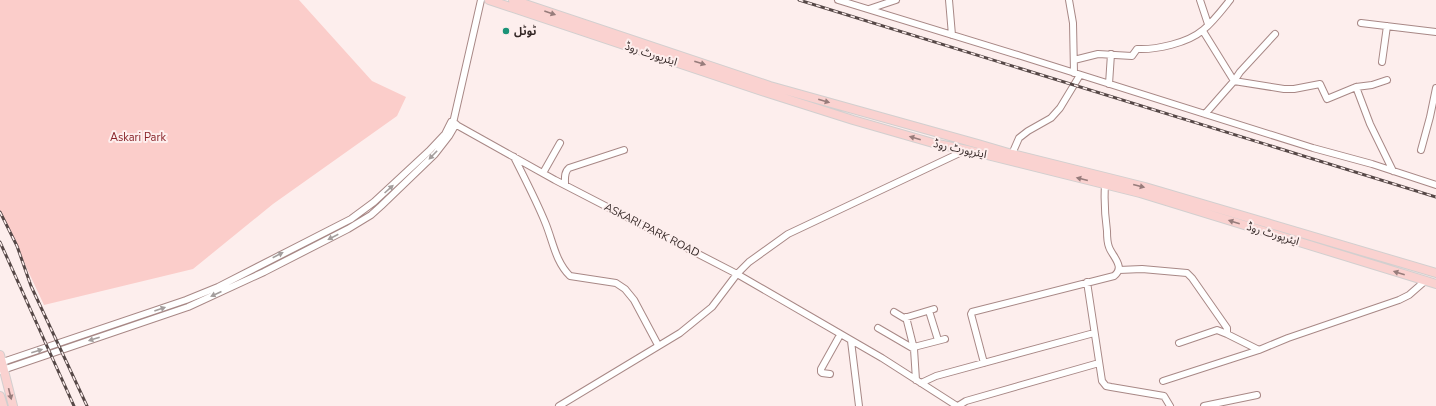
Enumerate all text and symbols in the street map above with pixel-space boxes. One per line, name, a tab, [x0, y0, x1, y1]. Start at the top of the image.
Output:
one-way arrow	[544, 10, 556, 16]
place label: ٹوٹل	[514, 24, 537, 39]
marker: ٹوٹل	[501, 26, 511, 36]
street label: ایئرپورٹ روڈ	[623, 38, 679, 70]
one-way arrow	[694, 60, 706, 66]
one-way arrow	[818, 98, 830, 104]
park label: Askari Park	[110, 130, 166, 145]
one-way arrow	[909, 135, 921, 141]
street label: ایئرپورٹ روڈ	[932, 136, 988, 162]
one-way arrow	[428, 150, 438, 160]
one-way arrow	[1076, 176, 1089, 182]
one-way arrow	[1133, 183, 1145, 189]
one-way arrow	[384, 184, 394, 193]
street label: ASKARI PARK ROAD	[602, 199, 702, 261]
one-way arrow	[1228, 219, 1240, 225]
street label: ایئرپورٹ روڈ	[1245, 219, 1301, 249]
one-way arrow	[327, 233, 339, 240]
one-way arrow	[273, 252, 284, 259]
one-way arrow	[1392, 270, 1404, 276]
one-way arrow	[210, 292, 222, 298]
one-way arrow	[155, 306, 167, 312]
one-way arrow	[88, 336, 100, 342]
one-way arrow	[31, 348, 43, 354]
one-way arrow	[7, 388, 13, 400]

